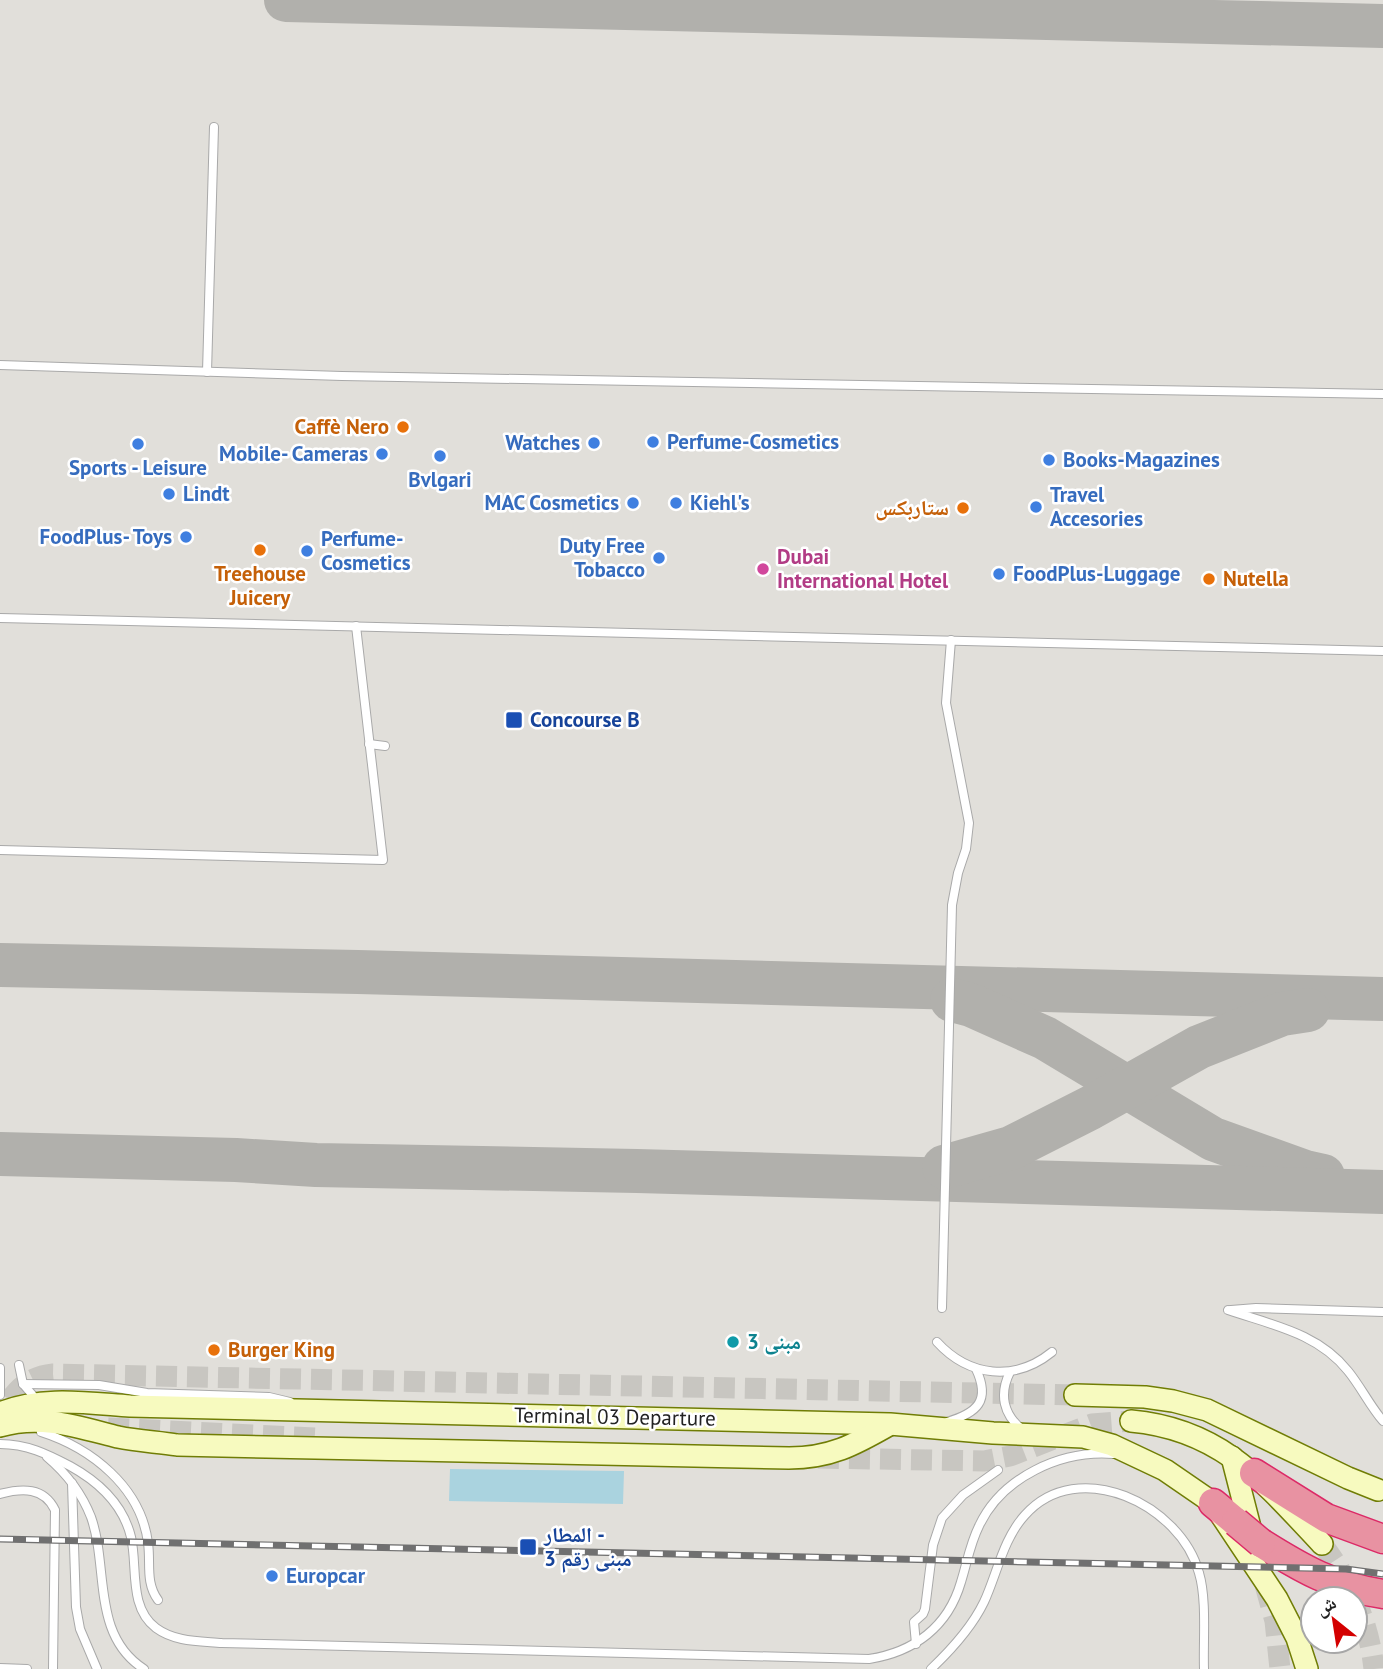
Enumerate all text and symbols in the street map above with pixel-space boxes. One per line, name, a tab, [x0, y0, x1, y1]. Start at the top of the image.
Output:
place label: Caffè Nero	[295, 413, 389, 440]
marker: Caffè Nero	[395, 419, 411, 435]
place label: Perfume-Cosmetics	[667, 428, 839, 455]
place label: Watches	[505, 429, 580, 456]
marker: Perfume-Cosmetics	[645, 434, 661, 450]
marker: Watches	[586, 435, 602, 451]
marker: Sports - Leisure	[130, 436, 146, 452]
place label: Mobile- Cameras	[219, 440, 368, 467]
marker: Mobile- Cameras	[374, 446, 390, 462]
place label: Books-Magazines	[1063, 446, 1220, 473]
marker: Bvlgari	[432, 448, 448, 464]
marker: Books-Magazines	[1041, 452, 1057, 468]
place label: Sports - Leisure	[69, 454, 207, 481]
place label: Bvlgari	[408, 466, 472, 493]
place label: Lindt	[183, 480, 230, 507]
place label: Travel Accesories	[1050, 481, 1143, 532]
marker: Lindt	[161, 486, 177, 502]
place label: MAC Cosmetics	[485, 489, 619, 516]
place label: Kiehl's	[690, 489, 750, 516]
place label: ستاربكس	[875, 494, 949, 521]
marker: MAC Cosmetics	[625, 495, 641, 511]
marker: Kiehl's	[668, 495, 684, 511]
marker: Travel Accesories	[1028, 499, 1044, 515]
marker: ستاربكس	[955, 500, 971, 516]
place label: FoodPlus- Toys	[40, 523, 172, 550]
place label: Perfume- Cosmetics	[321, 525, 411, 576]
marker: FoodPlus- Toys	[178, 529, 194, 545]
place label: Duty Free Tobacco	[559, 532, 645, 583]
marker: Treehouse Juicery	[252, 542, 268, 558]
marker: Perfume- Cosmetics	[299, 543, 315, 559]
place label: Dubai International Hotel	[777, 543, 949, 594]
marker: Duty Free Tobacco	[651, 550, 667, 566]
place label: Treehouse Juicery	[214, 560, 306, 611]
place label: FoodPlus-Luggage	[1013, 560, 1180, 587]
marker: Dubai International Hotel	[755, 561, 771, 577]
place label: Nutella	[1223, 565, 1289, 592]
marker: FoodPlus-Luggage	[991, 566, 1007, 582]
marker: Nutella	[1201, 571, 1217, 587]
place label: Concourse B	[530, 706, 640, 733]
marker: Concourse B	[504, 710, 524, 730]
place label: مبنى 3	[747, 1328, 801, 1355]
marker: مبنى 3	[725, 1334, 741, 1350]
place label: Burger King	[228, 1336, 335, 1363]
marker: Burger King	[206, 1342, 222, 1358]
street label: Terminal 03 Departure	[514, 1401, 716, 1432]
place label: المطار - مبنى رقم 3	[543, 1521, 632, 1573]
marker: المطار - مبنى رقم 3	[518, 1537, 538, 1557]
place label: Europcar	[286, 1562, 366, 1589]
marker: Europcar	[264, 1568, 280, 1584]
north arrow	[1299, 1585, 1369, 1655]
text: ش	[1311, 1590, 1340, 1621]

